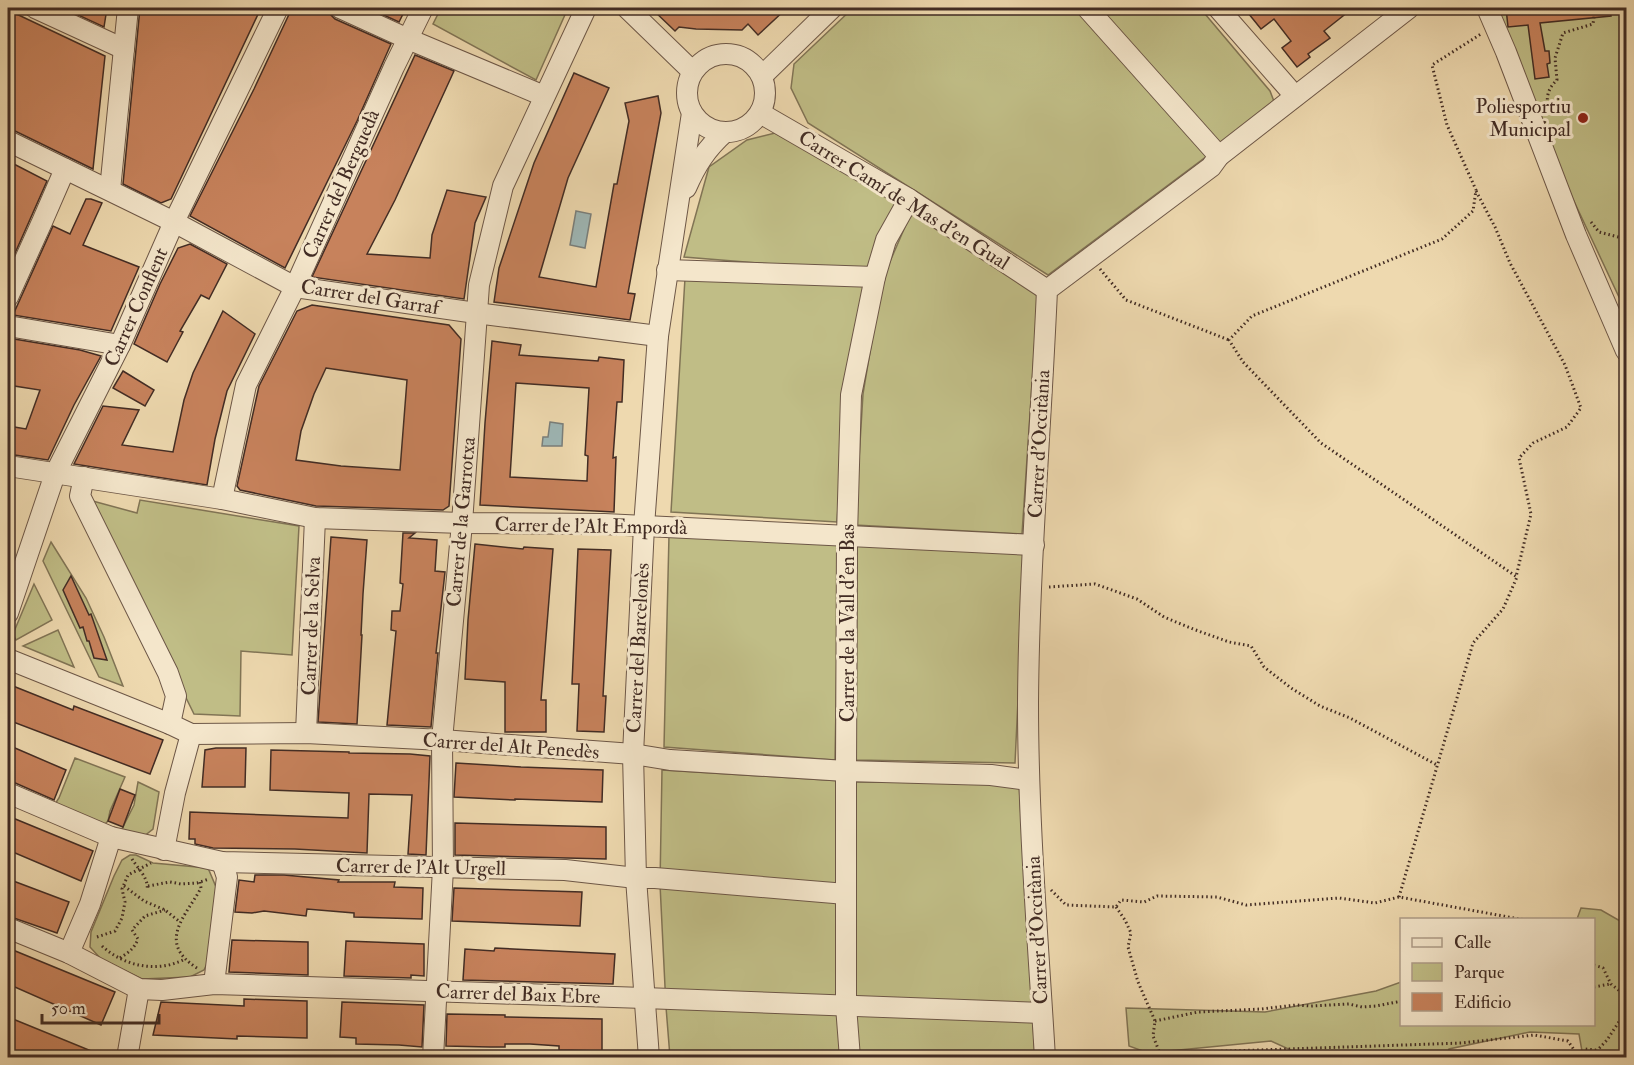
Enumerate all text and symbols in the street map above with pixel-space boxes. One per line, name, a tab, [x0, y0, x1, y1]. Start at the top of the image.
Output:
place label: Poliesportiu Municipal	[1476, 94, 1571, 143]
street label: Carrer del Berguedà	[297, 105, 385, 263]
marker: Poliesportiu Municipal	[1576, 111, 1590, 125]
street label: Carrer Camí de Mas d'en Gual	[794, 125, 1014, 275]
street label: Carrer Conflent	[99, 243, 174, 370]
street label: Carrer del Garraf	[299, 274, 444, 321]
street label: Carrer d'Occitània	[1023, 368, 1055, 519]
street label: Carrer de la Garrotxa	[441, 435, 481, 608]
street label: Carrer de l'Alt Empordà	[494, 512, 688, 541]
street label: Carrer de la Vall d'en Bas	[835, 524, 860, 722]
street label: Carrer de la Selva	[296, 555, 326, 696]
street label: Carrer del Barcelonès	[621, 562, 655, 734]
street label: Carrer del Alt Penedès	[422, 727, 600, 765]
street label: Carrer de l'Alt Urgell	[336, 853, 506, 881]
street label: Carrer d'Occitània	[1021, 854, 1053, 1005]
legend	[1400, 918, 1595, 1026]
text: Calle	[1454, 931, 1492, 954]
text: Parque	[1454, 961, 1505, 984]
street label: Carrer del Baix Ebre	[435, 979, 601, 1009]
scale bar	[42, 987, 159, 1025]
text: Edificio	[1454, 991, 1511, 1014]
text: 50 m	[51, 997, 86, 1020]

